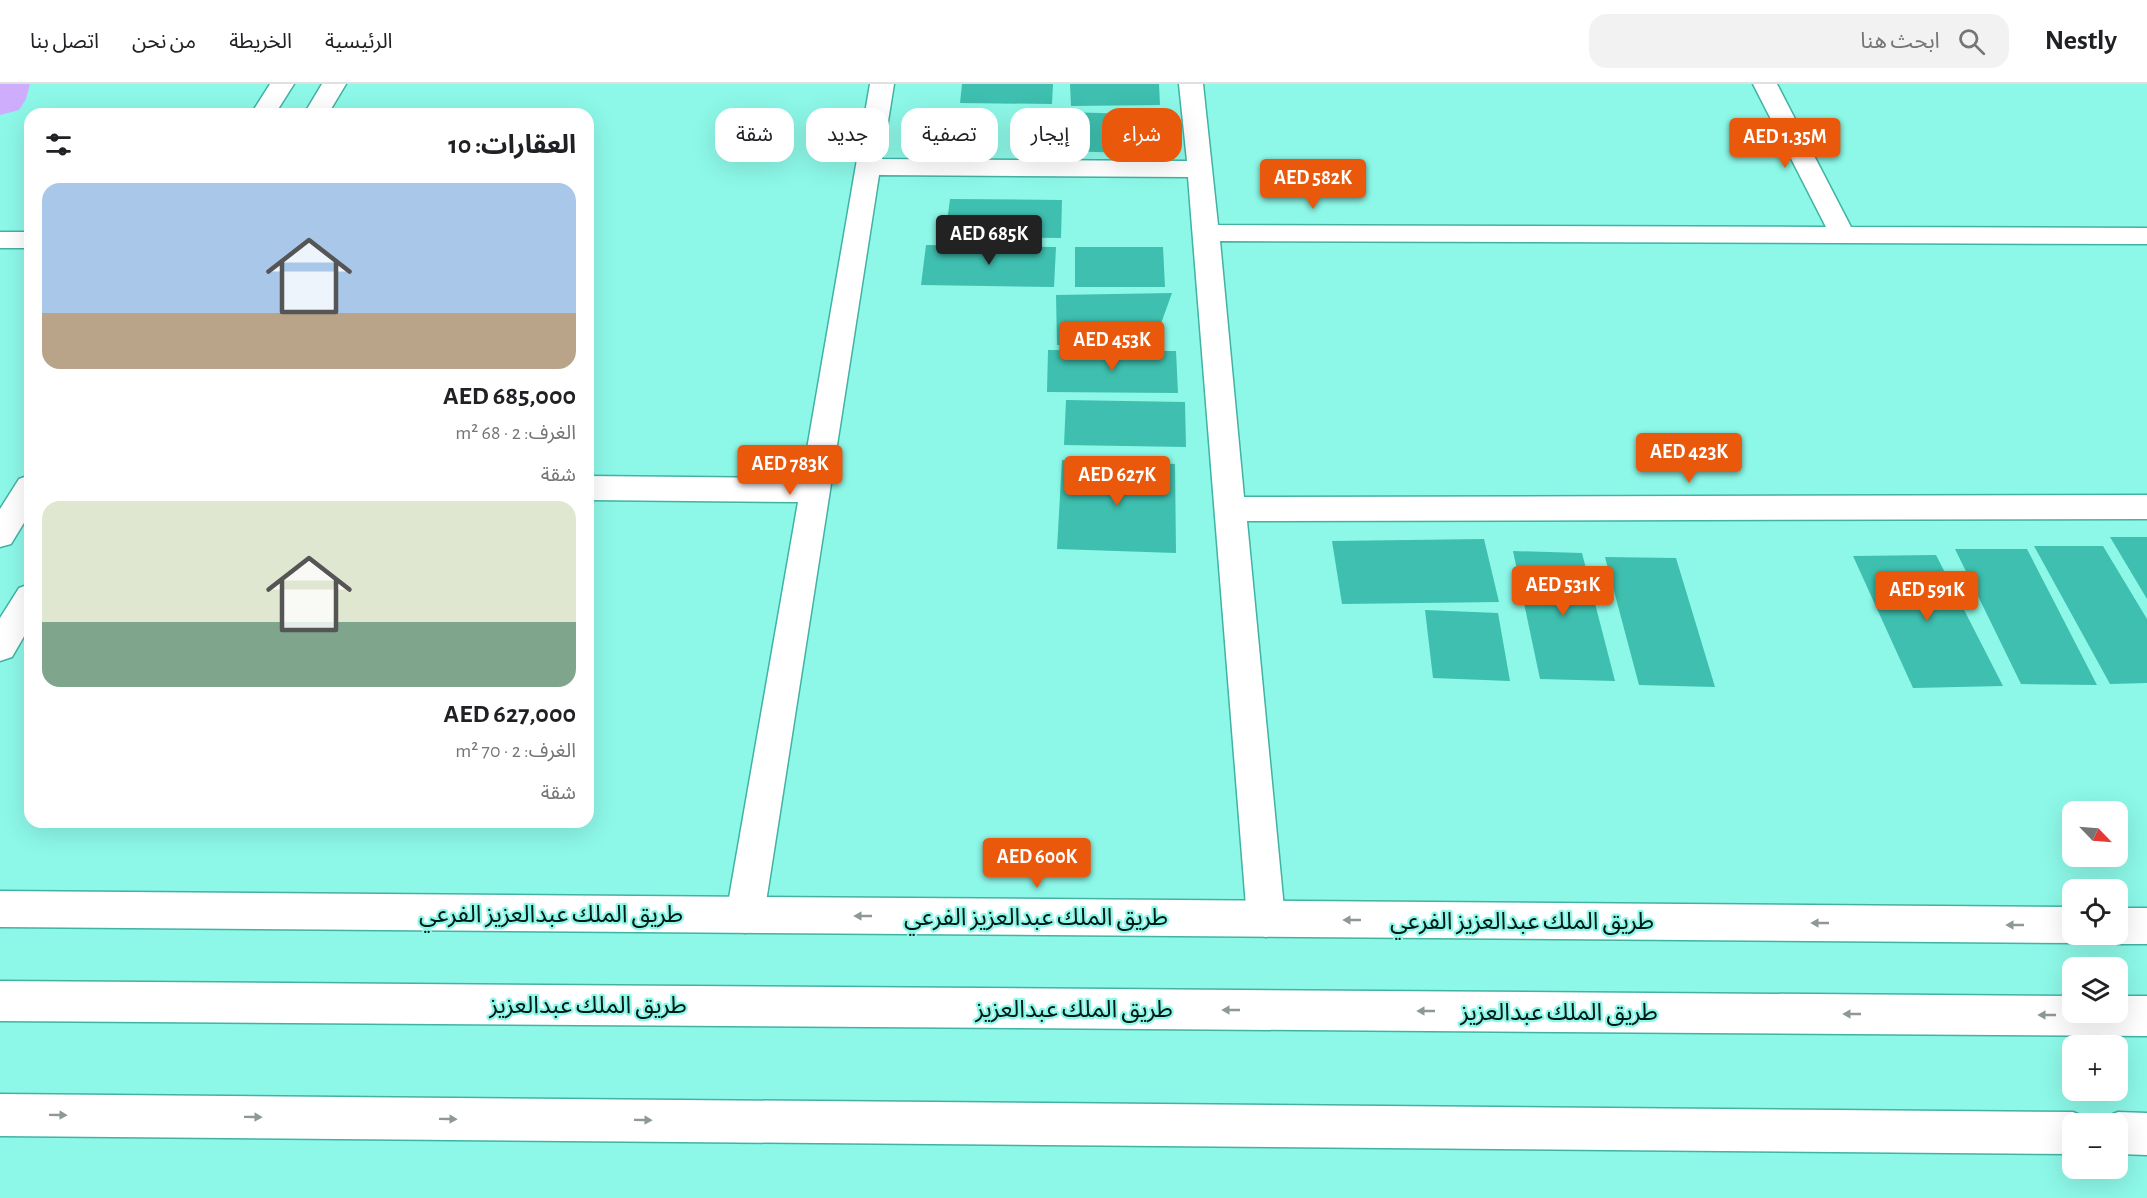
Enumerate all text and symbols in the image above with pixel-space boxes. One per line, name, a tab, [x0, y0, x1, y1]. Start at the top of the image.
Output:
search box	[1589, 14, 2009, 68]
icon: search	[1955, 25, 1988, 58]
text: Nestly	[2045, 27, 2117, 55]
text: ابحث هنا	[1860, 30, 1940, 52]
text: اتصل بنا	[30, 31, 99, 52]
text: من نحن	[132, 31, 196, 52]
text: الخريطة	[229, 31, 292, 52]
text: الرئيسية	[325, 31, 393, 52]
chip: شقة	[715, 108, 794, 162]
chip: جديد	[806, 108, 889, 162]
chip: تصفية	[901, 108, 998, 162]
chip: إيجار	[1010, 108, 1090, 162]
chip: شراء	[1102, 108, 1182, 162]
pin: AED 1.35M	[1716, 118, 1854, 169]
text: AED 1.35M	[1743, 127, 1827, 147]
icon: filters	[42, 128, 75, 161]
text: العقارات: 10	[448, 132, 576, 158]
pin: AED 582K	[1251, 159, 1375, 210]
text: AED 582K	[1274, 168, 1352, 188]
pin: AED 685K	[927, 215, 1051, 266]
icon: home	[255, 222, 363, 330]
text: AED 685K	[950, 224, 1028, 244]
pin: AED 453K	[1050, 321, 1174, 372]
text: AED 453K	[1073, 330, 1151, 350]
text: AED 685,000	[443, 383, 576, 409]
text: الغرف: 2 · 68 m²	[455, 423, 576, 443]
pin: AED 423K	[1627, 433, 1751, 484]
text: AED 423K	[1650, 442, 1728, 462]
pin: AED 783K	[728, 445, 852, 496]
text: AED 783K	[751, 454, 829, 474]
pin: AED 627K	[1055, 456, 1179, 507]
text: شقة	[541, 465, 576, 485]
text: AED 627K	[1078, 465, 1156, 485]
icon: home	[255, 540, 363, 648]
pin: AED 531K	[1501, 566, 1625, 617]
pin: AED 591K	[1865, 571, 1989, 622]
text: AED 531K	[1526, 575, 1600, 595]
text: AED 591K	[1889, 580, 1965, 600]
text: AED 627,000	[444, 701, 576, 727]
text: الغرف: 2 · 70 m²	[455, 741, 576, 761]
text: شقة	[541, 783, 576, 803]
north arrow	[2062, 801, 2128, 867]
map controls	[2062, 801, 2128, 1179]
pin: AED 600K	[975, 838, 1099, 889]
text: AED 600K	[997, 847, 1077, 867]
button: locate	[2062, 879, 2128, 945]
street label: طريق الملك عبدالعزيز الفرعي	[419, 903, 683, 933]
street label: طريق الملك عبدالعزيز الفرعي	[904, 906, 1168, 936]
street label: طريق الملك عبدالعزيز الفرعي	[1390, 910, 1654, 940]
one-way arrow	[853, 911, 872, 921]
one-way arrow	[1342, 915, 1361, 925]
one-way arrow	[1810, 918, 1829, 928]
one-way arrow	[2005, 920, 2024, 930]
button: layers	[2062, 957, 2128, 1023]
street label: طريق الملك عبدالعزيز	[488, 994, 687, 1020]
street label: طريق الملك عبدالعزيز	[974, 998, 1173, 1024]
street label: طريق الملك عبدالعزيز	[1459, 1001, 1658, 1027]
one-way arrow	[1221, 1005, 1240, 1015]
one-way arrow	[1416, 1006, 1435, 1016]
one-way arrow	[1842, 1009, 1861, 1019]
one-way arrow	[2037, 1010, 2056, 1020]
button: +	[2062, 1035, 2128, 1101]
one-way arrow	[49, 1110, 68, 1120]
one-way arrow	[244, 1112, 263, 1122]
button: −	[2062, 1113, 2128, 1179]
one-way arrow	[439, 1114, 458, 1123]
one-way arrow	[634, 1115, 653, 1125]

